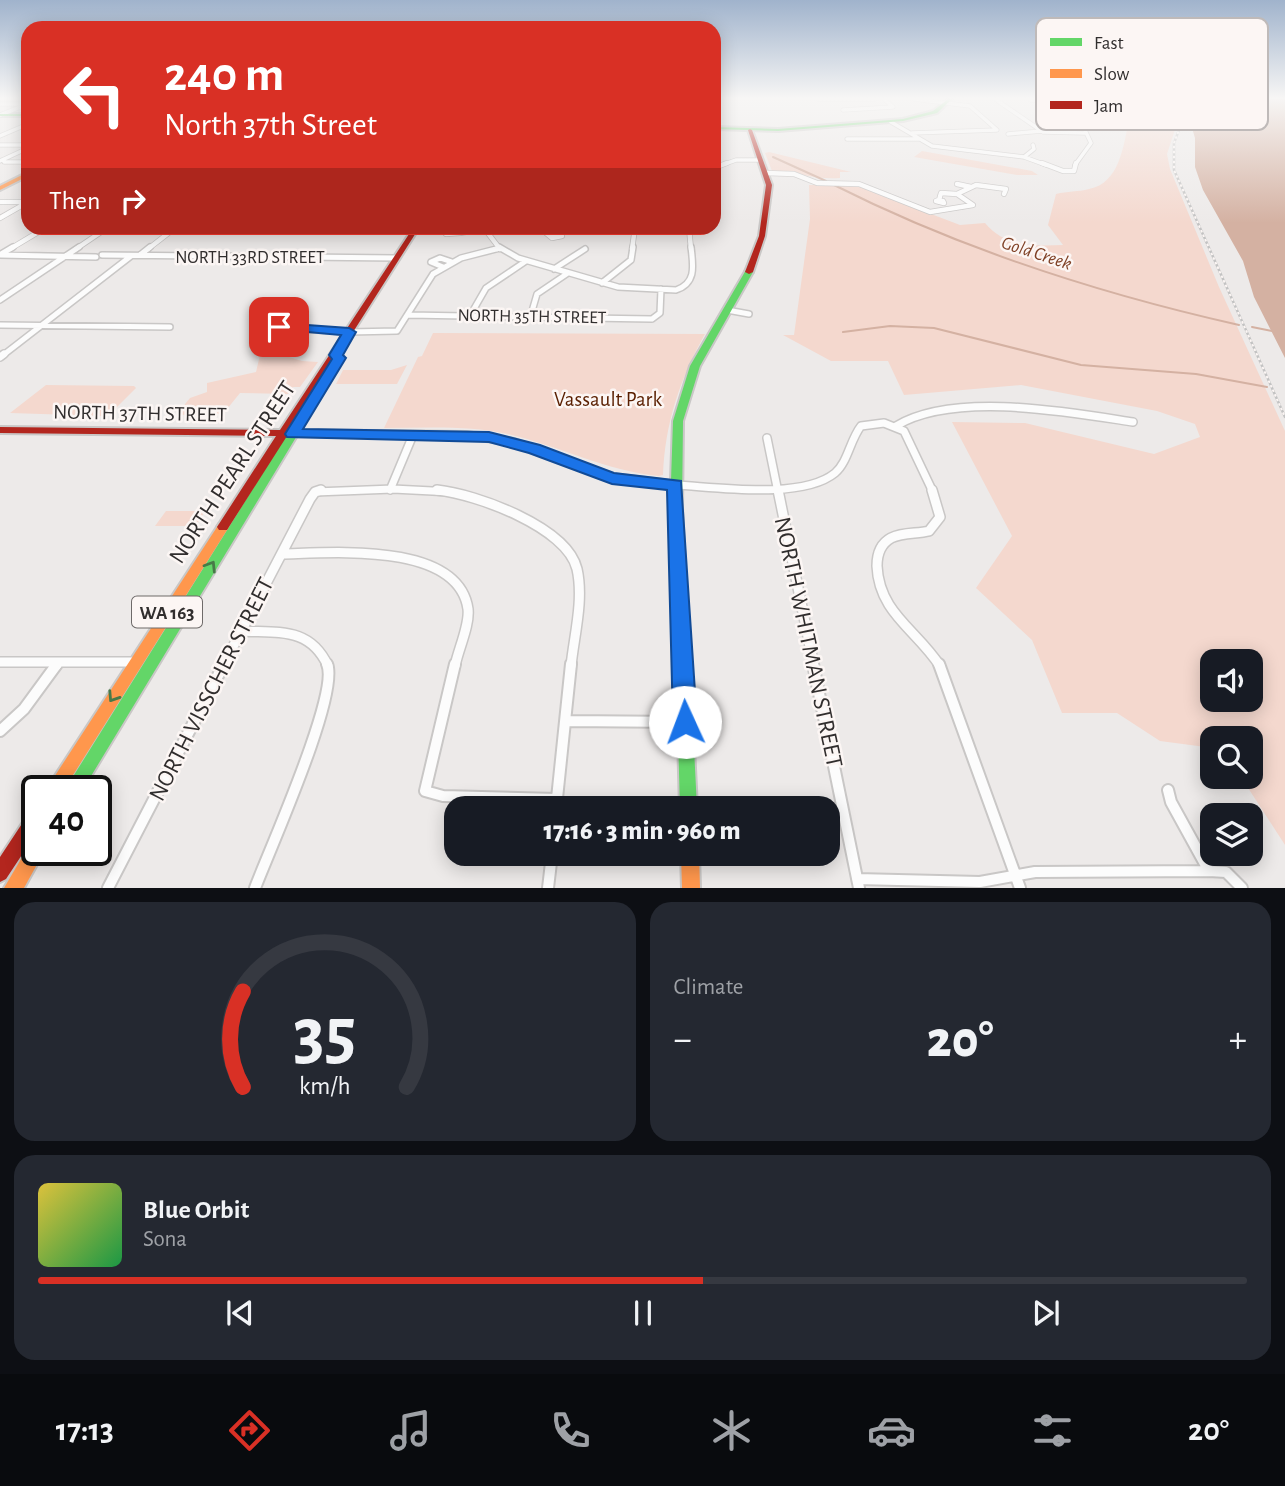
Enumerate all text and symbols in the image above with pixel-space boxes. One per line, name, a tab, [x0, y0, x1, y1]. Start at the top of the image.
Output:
legend	[1036, 18, 1268, 130]
text: Fast	[1094, 34, 1124, 53]
icon: left	[49, 49, 140, 140]
text: 240 m	[164, 51, 284, 100]
text: Slow	[1094, 65, 1130, 84]
text: Jam	[1094, 97, 1123, 116]
text: North 37th Street	[164, 109, 377, 141]
icon: right	[114, 182, 152, 220]
text: Then	[49, 188, 100, 214]
water label: Gold Creek	[999, 233, 1074, 274]
street label: NORTH 33RD STREET	[175, 249, 325, 267]
pin	[249, 297, 309, 357]
street label: NORTH 35TH STREET	[457, 307, 607, 327]
icon: arrive	[260, 308, 298, 346]
street label: NORTH PEARL STREET	[165, 377, 301, 568]
park label: Vassault Park	[554, 389, 662, 410]
street label: NORTH 37TH STREET	[53, 401, 227, 426]
street label: NORTH WHITMAN STREET	[770, 515, 846, 770]
one-way arrow	[202, 561, 215, 574]
street label: NORTH VISSCHER STREET	[145, 574, 279, 805]
road number: WA 163	[132, 596, 202, 628]
map controls	[1200, 649, 1263, 866]
button: sound	[1200, 649, 1263, 712]
position arrow	[648, 685, 722, 759]
one-way arrow	[108, 689, 121, 702]
button: search	[1200, 726, 1263, 789]
speed limit sign: 40	[21, 775, 112, 866]
button: layers	[1200, 803, 1263, 866]
text: 17:16 · 3 min · 960 m	[543, 818, 741, 844]
text: Climate	[674, 976, 743, 999]
text: 35	[293, 1000, 356, 1073]
text: 20°	[927, 1014, 994, 1066]
text: −	[674, 1021, 692, 1059]
text: +	[1229, 1021, 1247, 1059]
text: km/h	[299, 1074, 351, 1099]
text: Blue Orbit	[143, 1197, 249, 1223]
text: Sona	[143, 1228, 187, 1251]
icon: previous	[221, 1294, 259, 1332]
icon: pause	[624, 1294, 662, 1332]
icon: next	[1027, 1294, 1065, 1332]
icon: directions	[225, 1406, 274, 1455]
icon: music	[386, 1406, 435, 1455]
icon: phone	[546, 1406, 595, 1455]
icon: climate	[707, 1406, 756, 1455]
icon: car	[867, 1406, 916, 1455]
icon: filters	[1028, 1406, 1077, 1455]
text: 17:13	[56, 1414, 114, 1446]
text: 20°	[1188, 1414, 1229, 1446]

